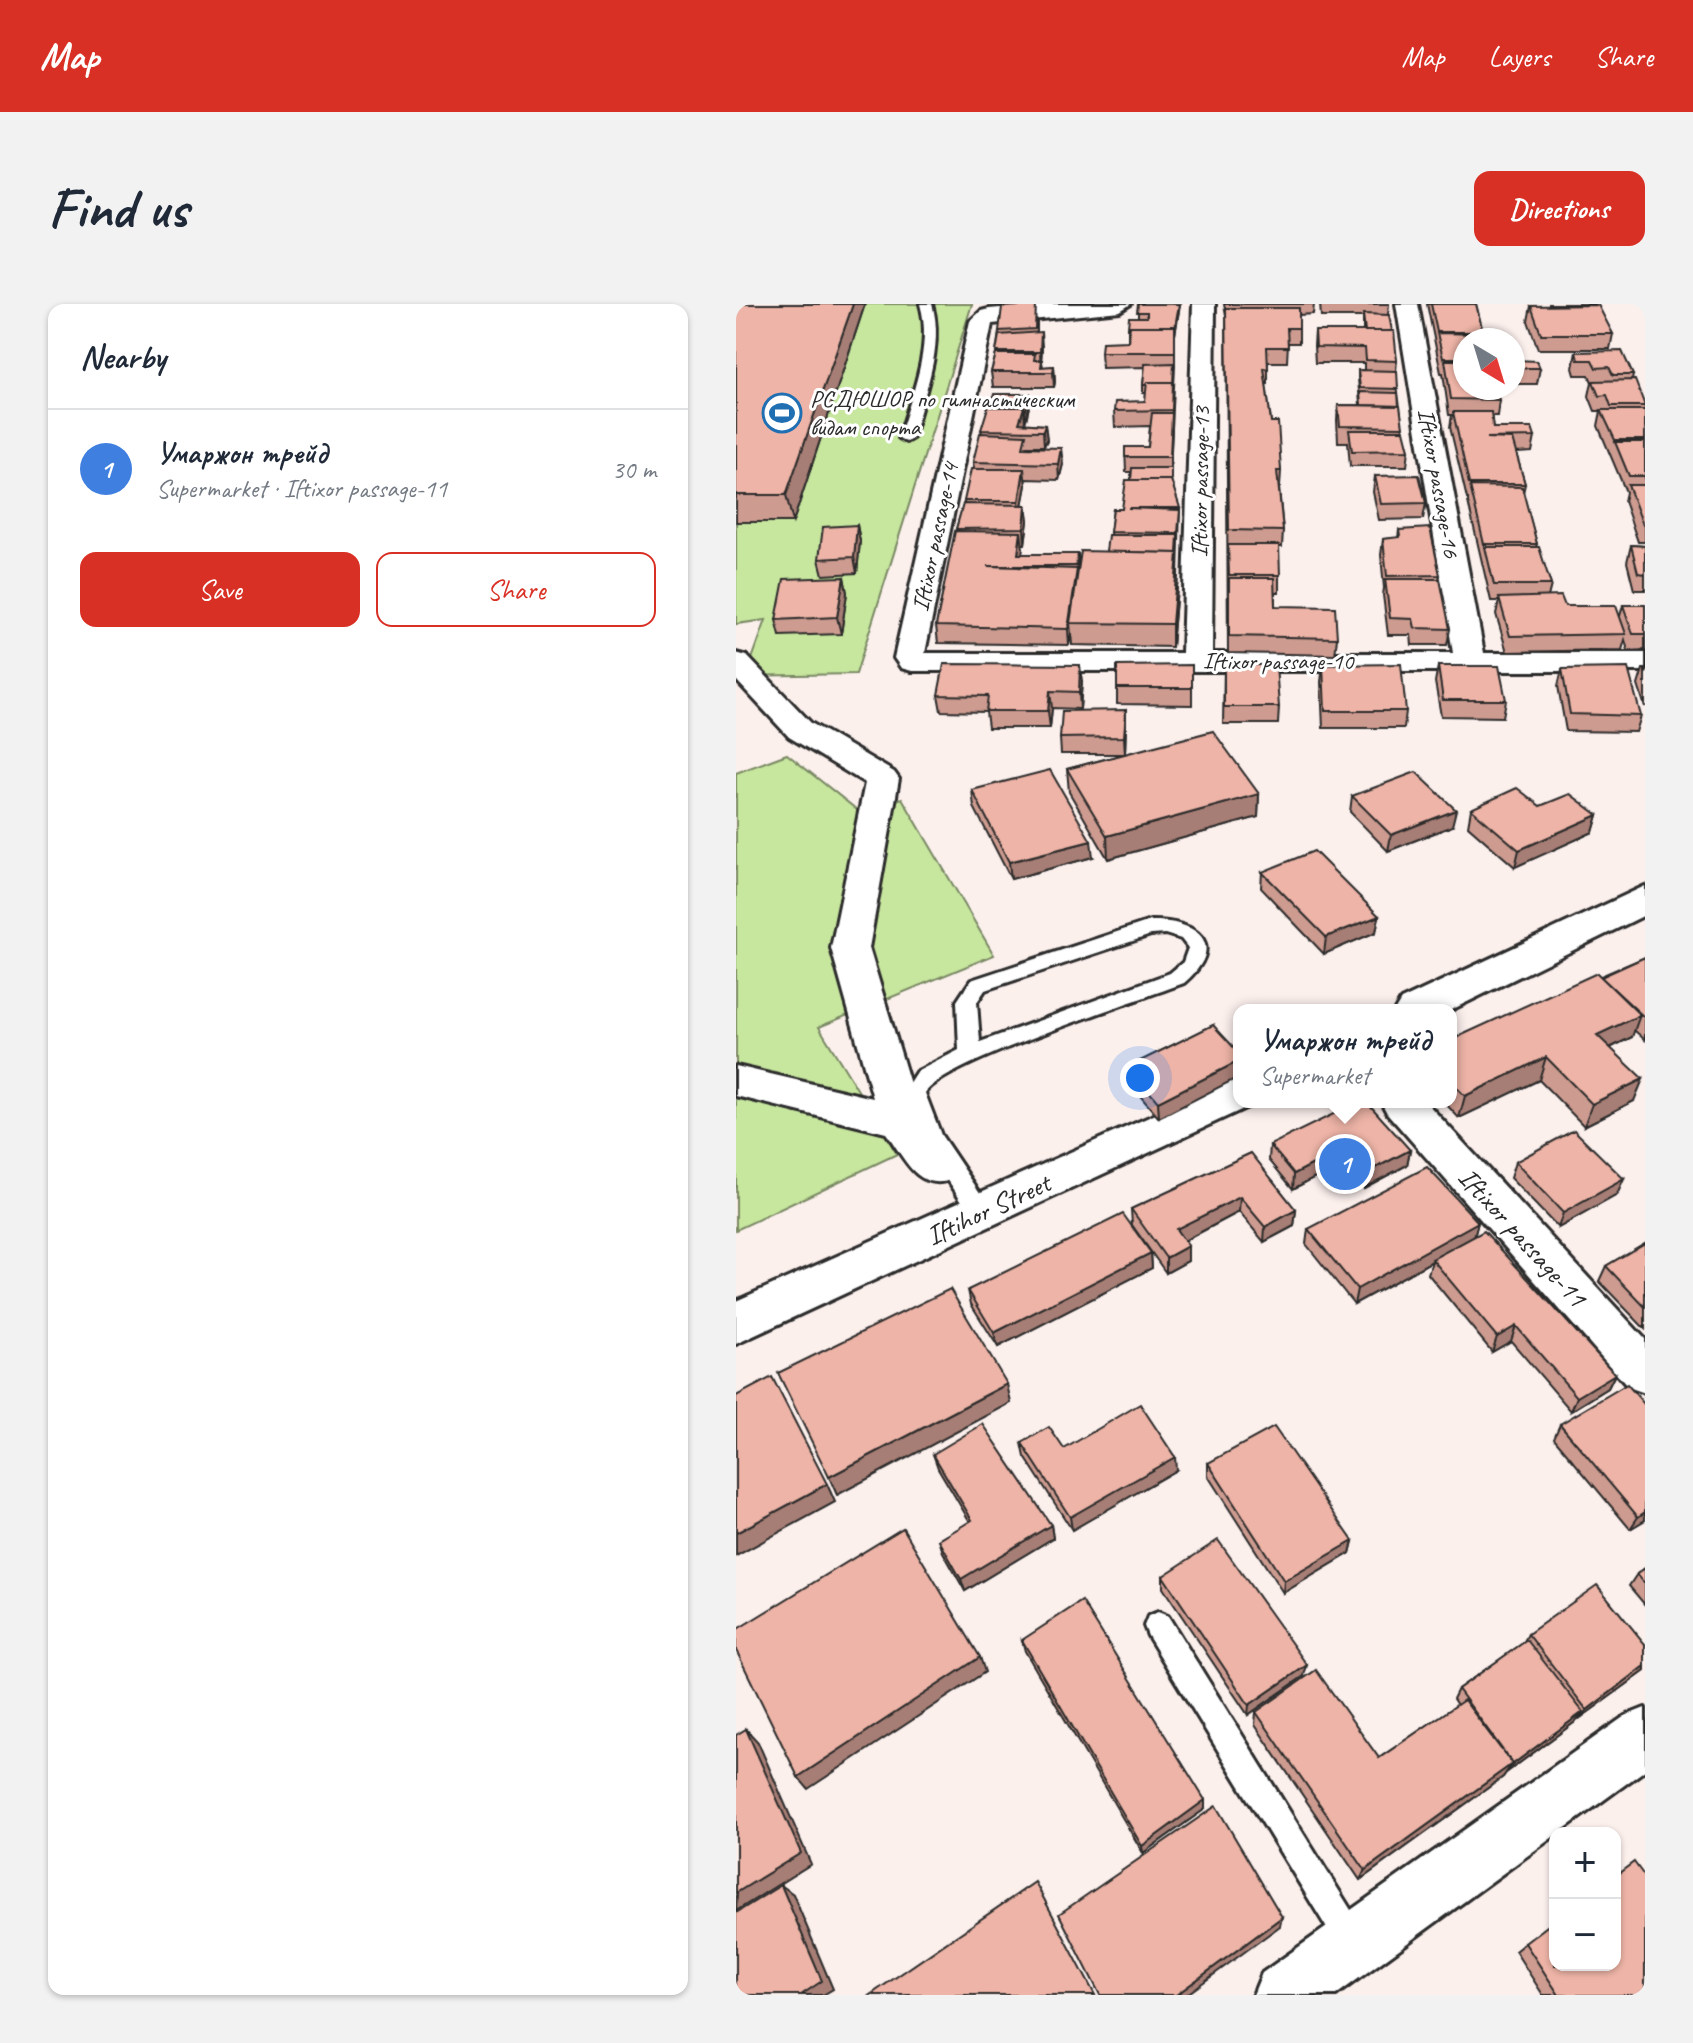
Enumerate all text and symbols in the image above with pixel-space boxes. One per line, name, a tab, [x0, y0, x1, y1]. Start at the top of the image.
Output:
text: Map	[40, 33, 99, 80]
text: Map	[1402, 39, 1445, 74]
text: Layers	[1489, 39, 1550, 74]
text: Share	[1594, 39, 1653, 74]
button: Directions	[1474, 171, 1645, 246]
text: Find us	[48, 173, 188, 244]
north arrow	[1453, 328, 1525, 400]
text: Nearby	[80, 335, 166, 378]
place label: РСДЮШОР по гимнастическим видам спорта	[810, 384, 1076, 442]
sports icon: РСДЮШОР по гимнастическим видам спорта	[761, 392, 803, 434]
street label: Iftixor passage-13	[1184, 404, 1216, 558]
street label: Iftixor passage-16	[1411, 406, 1467, 561]
text: Умаржон трейд	[156, 434, 327, 472]
text: 1	[100, 453, 112, 486]
text: 30 m	[612, 453, 656, 486]
street label: Iftixor passage-14	[905, 458, 966, 614]
text: Supermarket · Iftixor passage-11	[156, 472, 447, 505]
button: Save	[80, 552, 360, 627]
button: Share	[376, 552, 656, 627]
street label: Iftixor passage-10	[1203, 646, 1356, 676]
popup	[1233, 1004, 1457, 1108]
text: Умаржон трейд	[1259, 1021, 1431, 1059]
your location	[1120, 1058, 1160, 1098]
text: Supermarket	[1259, 1059, 1370, 1092]
pin: 1	[1319, 1134, 1371, 1194]
street label: Iftixor passage-11	[1451, 1160, 1596, 1315]
street label: Iftihor Street	[920, 1164, 1058, 1253]
map controls	[1549, 1827, 1621, 1971]
button: +	[1549, 1827, 1621, 1899]
button: −	[1549, 1899, 1621, 1971]

